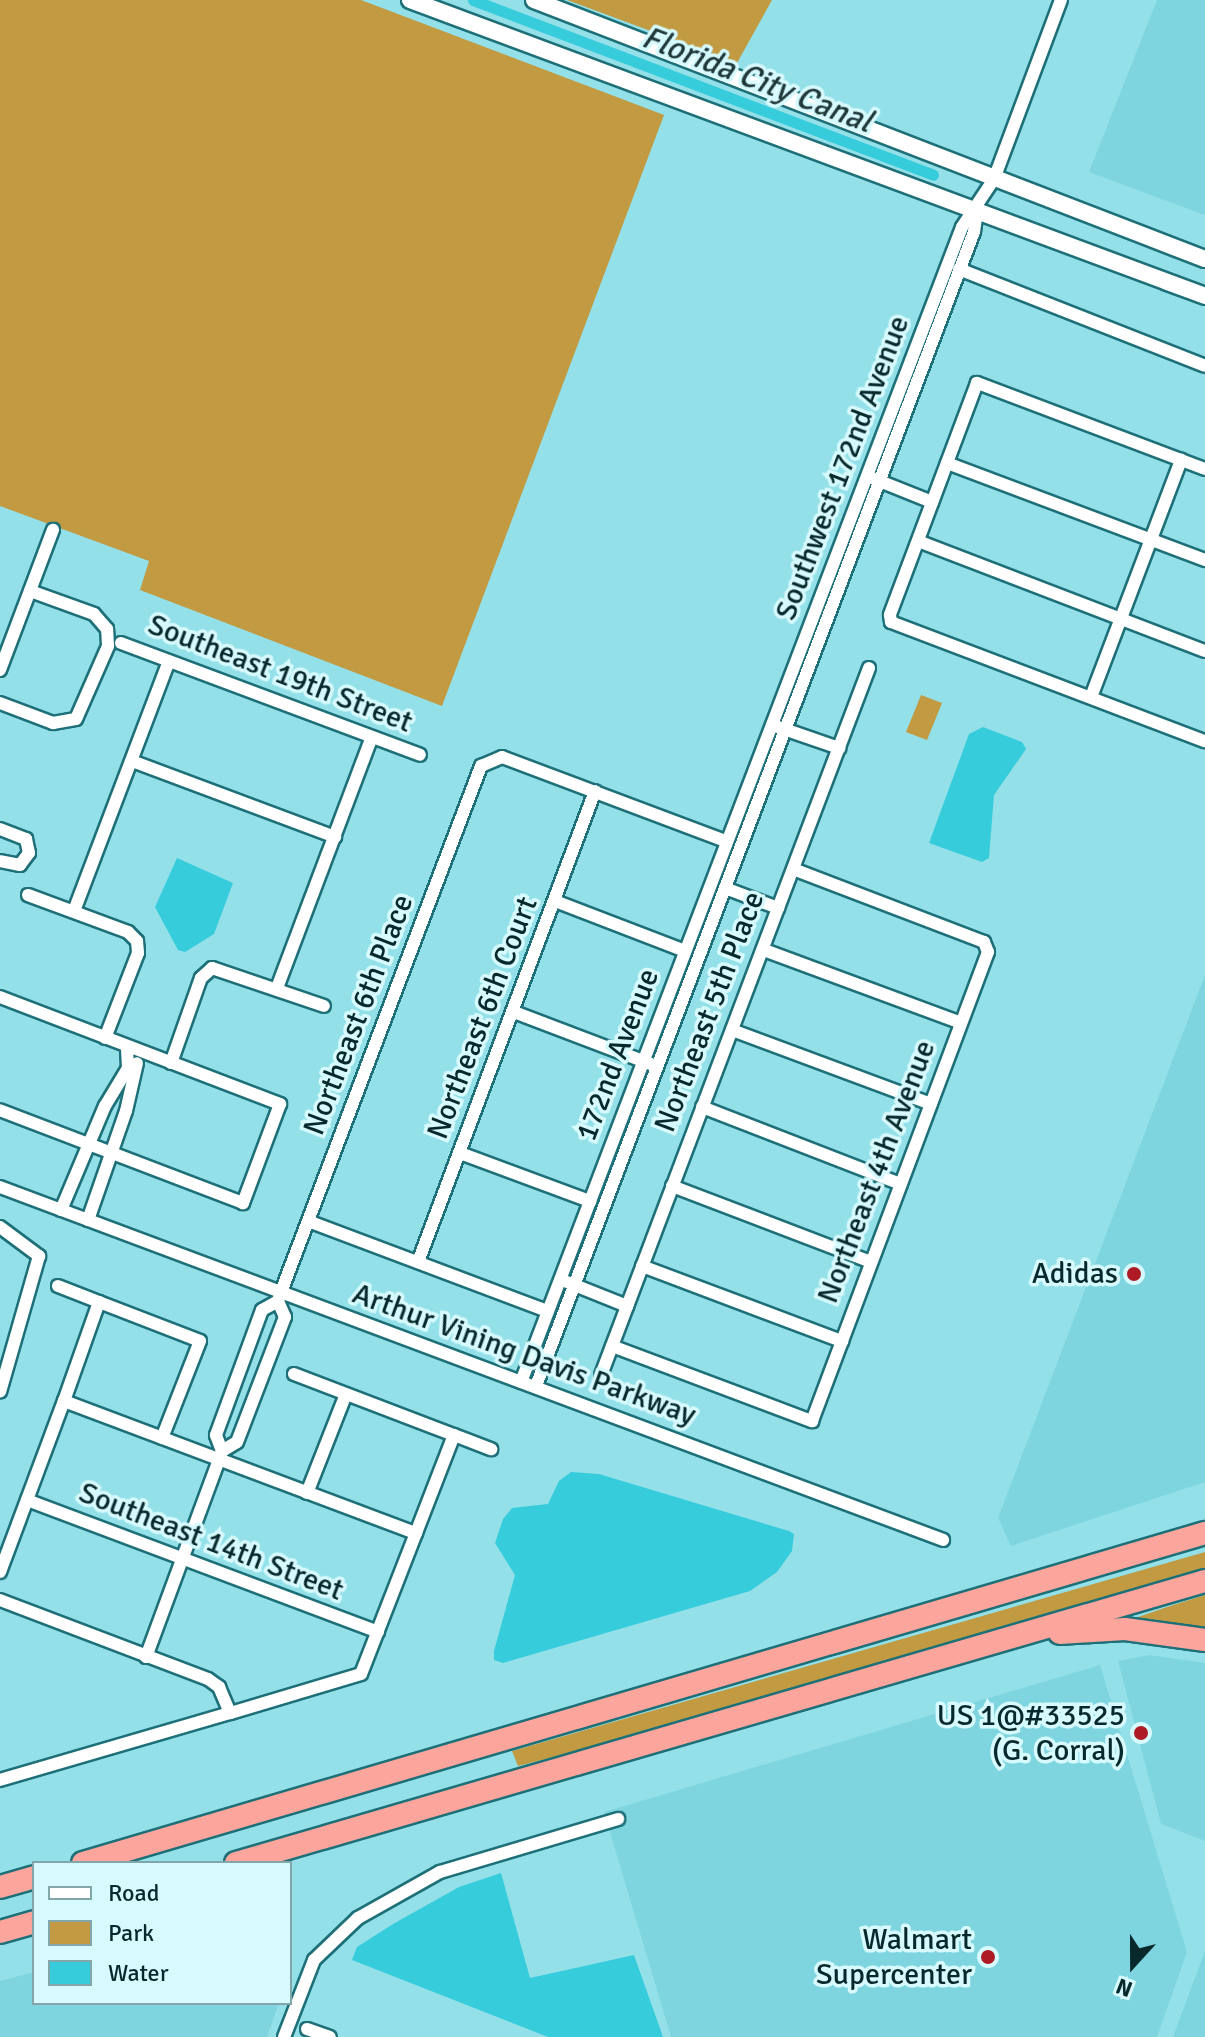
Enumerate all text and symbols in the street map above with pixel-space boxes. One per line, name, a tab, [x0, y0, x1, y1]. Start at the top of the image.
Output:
water label: Florida City Canal	[637, 19, 877, 141]
street label: Southwest 172nd Avenue	[768, 311, 918, 625]
street label: Southeast 19th Street	[143, 607, 417, 741]
street label: Northeast 5th Place	[648, 887, 772, 1137]
street label: Northeast 6th Place	[297, 890, 421, 1140]
street label: Northeast 6th Court	[420, 892, 546, 1144]
street label: 172nd Avenue	[569, 964, 667, 1146]
street label: Northeast 4th Avenue	[810, 1036, 944, 1308]
place label: Adidas	[1032, 1256, 1118, 1292]
marker: Adidas	[1125, 1265, 1143, 1283]
street label: Arthur Vining Davis Parkway	[348, 1276, 700, 1434]
street label: Southeast 14th Street	[74, 1475, 348, 1609]
place label: US 1@#33525 (G. Corral)	[937, 1698, 1125, 1768]
marker: US 1@#33525 (G. Corral)	[1132, 1724, 1150, 1742]
legend	[32, 1861, 292, 2005]
text: Road	[108, 1878, 159, 1908]
text: Park	[108, 1918, 154, 1948]
place label: Walmart Supercenter	[816, 1922, 972, 1992]
north arrow	[1093, 1925, 1173, 2005]
marker: Walmart Supercenter	[979, 1948, 997, 1966]
text: Water	[108, 1958, 168, 1988]
text: N	[1112, 1973, 1136, 2003]

